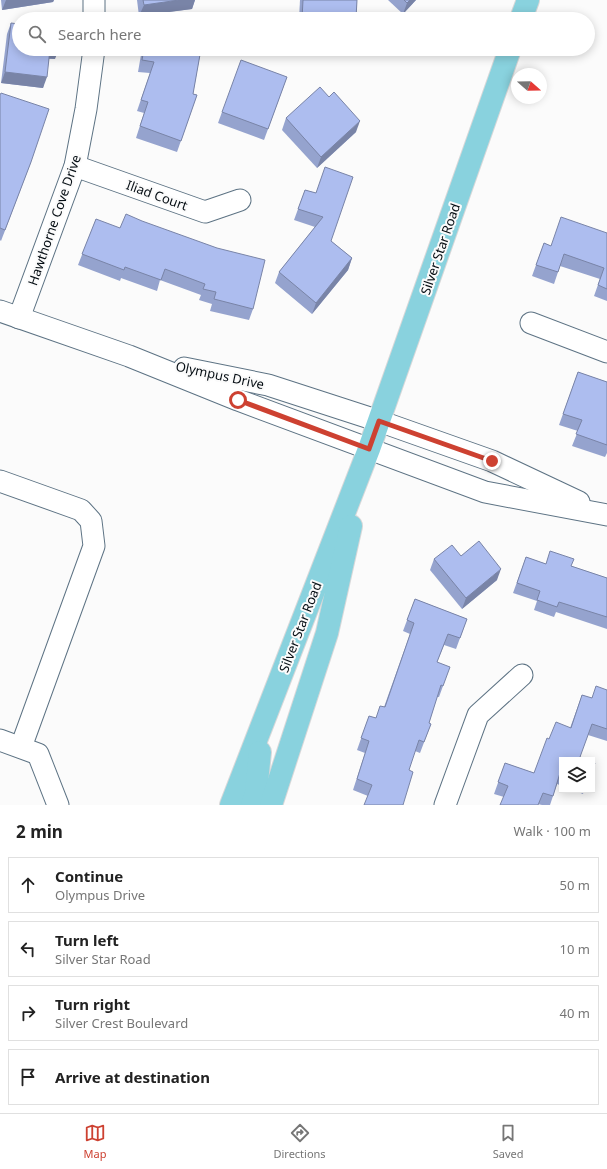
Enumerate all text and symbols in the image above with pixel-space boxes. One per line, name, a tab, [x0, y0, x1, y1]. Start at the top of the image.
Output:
search box	[12, 12, 595, 56]
icon: search	[26, 23, 48, 45]
text: Search here	[58, 24, 141, 44]
north arrow	[511, 68, 547, 104]
street label: Hawthorne Cove Drive	[23, 152, 85, 288]
street label: Iliad Court	[124, 176, 190, 214]
street label: Silver Star Road	[416, 201, 464, 297]
street label: Olympus Drive	[174, 357, 266, 393]
route start	[229, 391, 247, 409]
route end	[483, 452, 501, 470]
street label: Silver Star Road	[274, 579, 326, 675]
map controls	[559, 757, 595, 793]
button: layers	[559, 757, 595, 793]
text: 2 min	[16, 820, 63, 843]
text: Walk · 100 m	[513, 822, 591, 840]
text: Continue	[55, 866, 123, 886]
icon: ahead	[17, 874, 39, 896]
text: 50 m	[560, 876, 590, 894]
text: Olympus Drive	[55, 886, 145, 904]
text: Turn left	[55, 930, 119, 950]
icon: left	[17, 938, 39, 960]
text: 10 m	[560, 940, 590, 958]
text: Silver Star Road	[55, 950, 151, 968]
text: Turn right	[55, 994, 130, 1014]
icon: right	[17, 1002, 39, 1024]
text: 40 m	[560, 1004, 590, 1022]
text: Silver Crest Boulevard	[55, 1014, 188, 1032]
icon: arrive	[17, 1066, 39, 1088]
text: Arrive at destination	[55, 1067, 210, 1087]
tab: Map	[84, 1122, 106, 1161]
tab: Directions	[273, 1122, 326, 1161]
tab: Saved	[493, 1122, 523, 1161]

